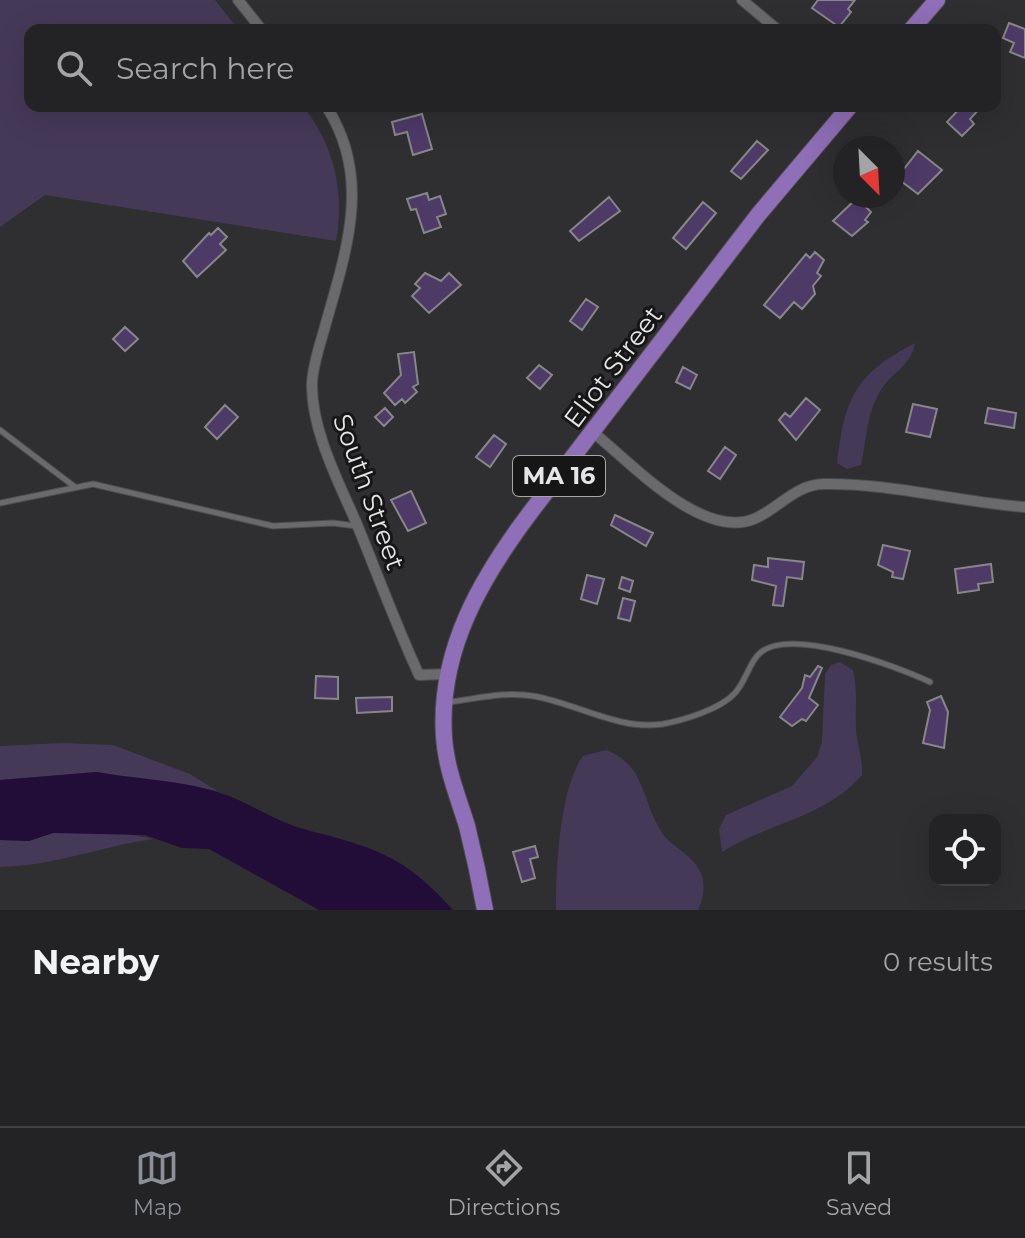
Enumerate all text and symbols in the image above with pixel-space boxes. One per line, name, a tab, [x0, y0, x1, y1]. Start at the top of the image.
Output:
search box	[24, 24, 1001, 112]
icon: search	[52, 46, 96, 90]
text: Search here	[116, 50, 294, 87]
north arrow	[833, 136, 905, 208]
street label: Eliot Street	[557, 300, 669, 434]
street label: South Street	[326, 410, 412, 574]
road number: MA 16	[513, 456, 605, 496]
map controls	[929, 814, 1001, 886]
button: locate	[929, 814, 1001, 886]
text: Nearby	[32, 941, 159, 983]
text: 0 results	[883, 946, 993, 978]
tab: Map	[133, 1146, 182, 1221]
tab: Directions	[448, 1146, 560, 1221]
tab: Saved	[826, 1146, 892, 1221]

